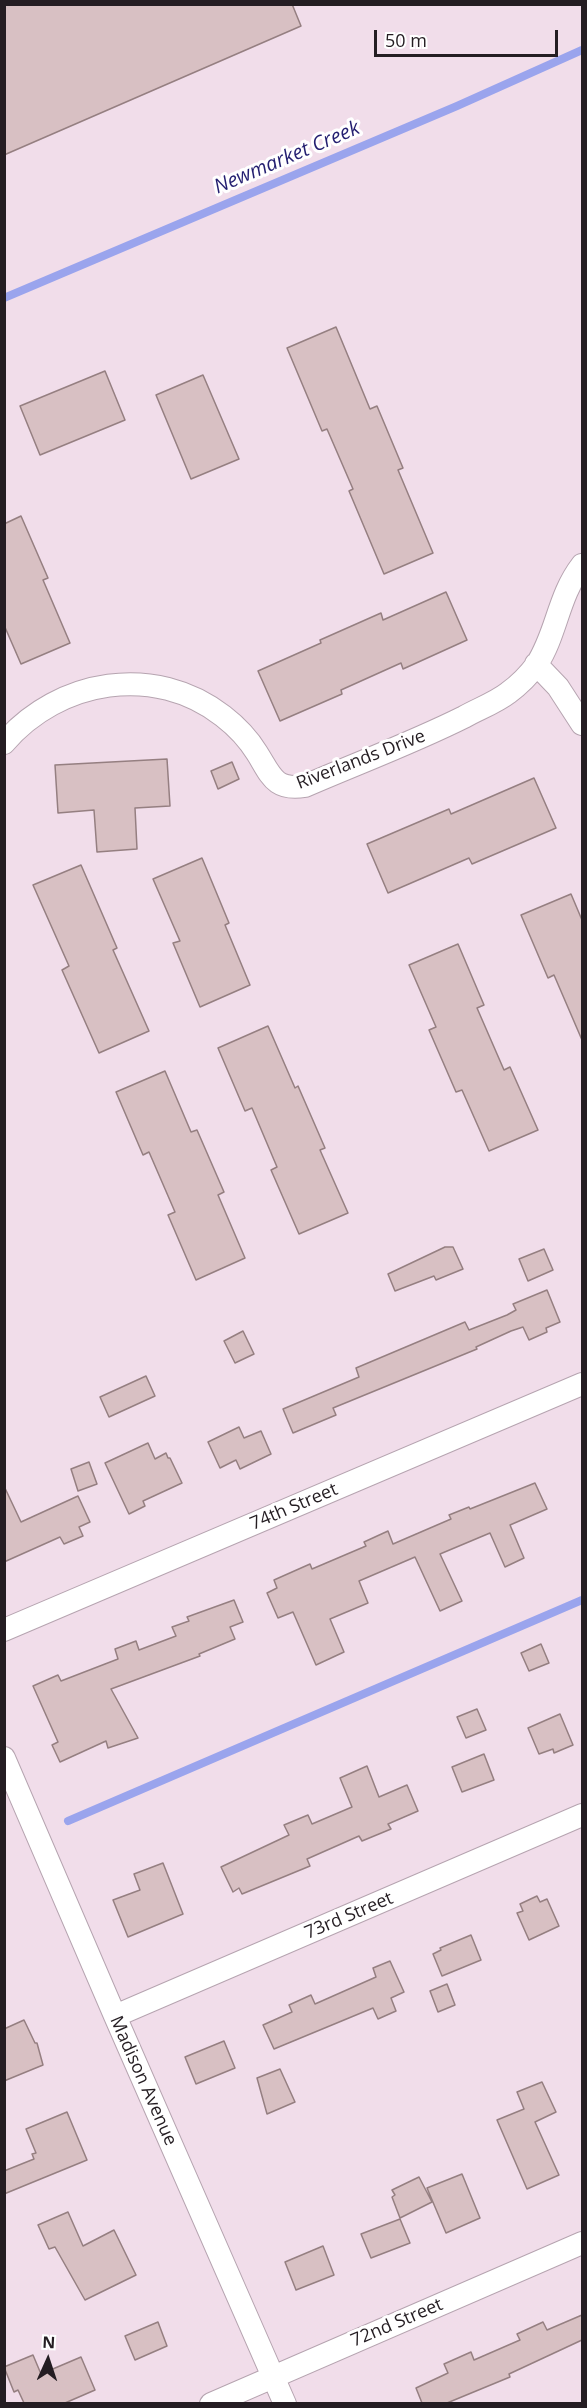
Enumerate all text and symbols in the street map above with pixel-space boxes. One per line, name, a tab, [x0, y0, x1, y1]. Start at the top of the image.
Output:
scale bar	[377, 18, 562, 56]
text: 50 m	[385, 28, 427, 52]
water label: Newmarket Creek	[211, 117, 363, 199]
street label: Riverlands Drive	[294, 726, 428, 794]
street label: 74th Street	[247, 1479, 341, 1535]
street label: 73rd Street	[302, 1888, 396, 1944]
street label: Madison Avenue	[105, 2013, 181, 2149]
street label: 72nd Street	[348, 2294, 446, 2352]
north arrow	[18, 2330, 78, 2390]
text: N	[42, 2331, 56, 2353]

